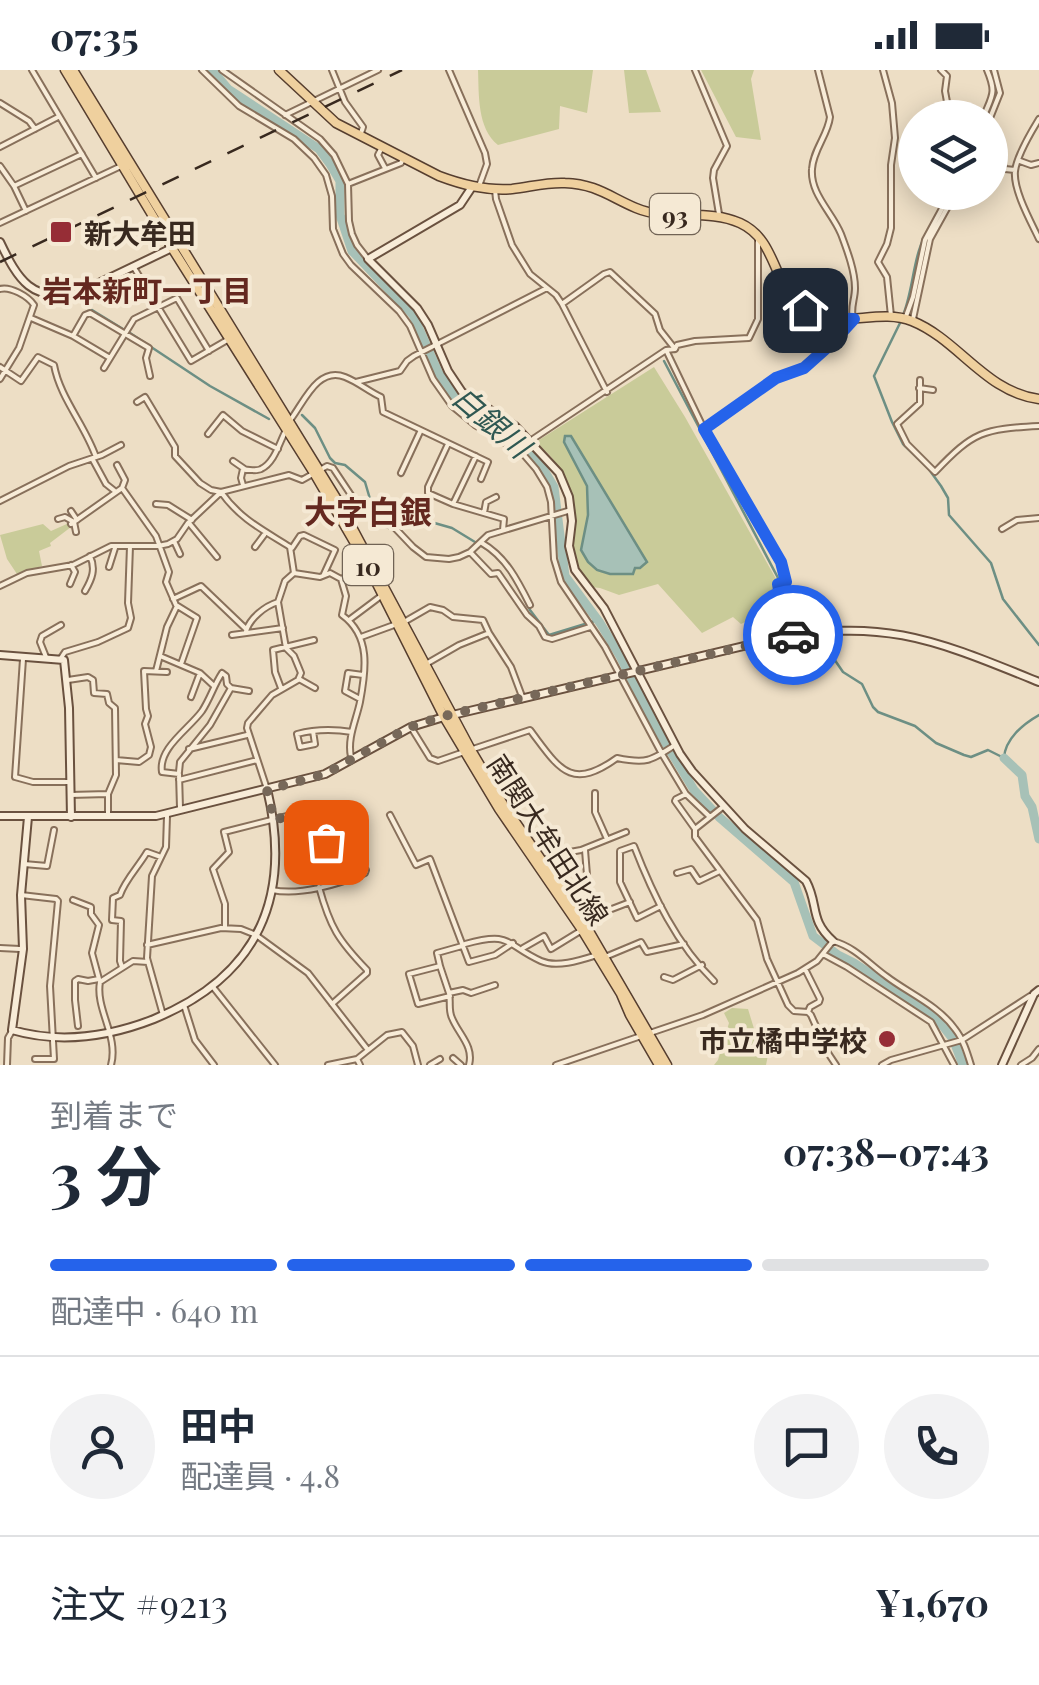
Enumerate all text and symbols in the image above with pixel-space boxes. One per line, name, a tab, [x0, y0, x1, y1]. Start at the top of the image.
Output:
text: 07:35	[50, 10, 139, 61]
map controls	[898, 100, 1008, 210]
button: layers	[898, 100, 1008, 210]
road number: 93	[650, 194, 700, 234]
place label: 新大牟田	[84, 214, 196, 251]
marker: 新大牟田	[48, 219, 74, 245]
pin	[763, 268, 848, 353]
district label: 岩本新町一丁目	[42, 270, 252, 310]
icon: home	[778, 283, 833, 338]
water label: 白銀川	[445, 376, 541, 468]
district label: 大字白銀	[304, 489, 432, 532]
road number: 10	[343, 545, 393, 585]
courier	[743, 585, 843, 685]
icon: car	[766, 608, 821, 663]
street label: 南関大牟田北線	[480, 747, 618, 931]
pin	[284, 800, 369, 885]
icon: bag	[299, 815, 354, 870]
place label: 市立橘中学校	[699, 1021, 867, 1058]
marker: 市立橘中学校	[876, 1028, 898, 1050]
text: 到着まで	[50, 1092, 178, 1135]
text: 07:38–07:43	[783, 1125, 989, 1176]
text: 3 分	[50, 1130, 161, 1216]
text: 配達中 · 640 m	[50, 1288, 258, 1331]
button: person	[50, 1394, 155, 1499]
button: chat	[754, 1394, 859, 1499]
button: phone	[884, 1394, 989, 1499]
text: 田中	[180, 1399, 256, 1450]
text: 配達員 · 4.8	[180, 1453, 340, 1496]
text: ¥1,670	[875, 1576, 989, 1627]
text: 注文 #9213	[50, 1577, 228, 1628]

